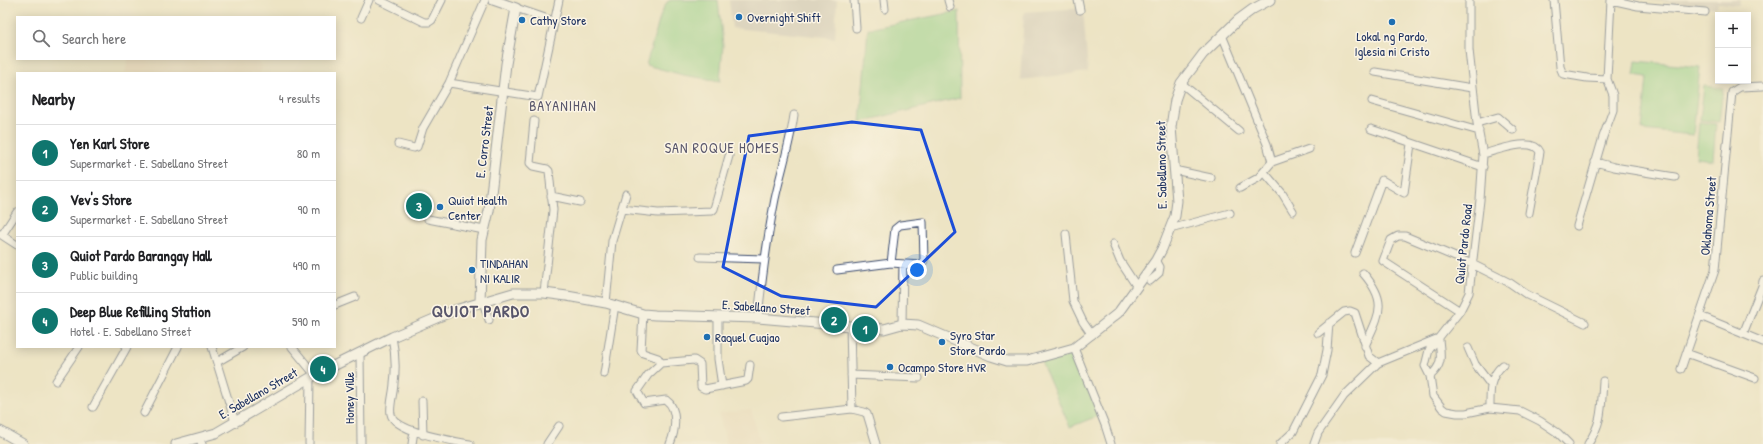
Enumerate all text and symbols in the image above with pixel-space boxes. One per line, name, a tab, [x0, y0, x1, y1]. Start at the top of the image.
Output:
place label: Overnight Shift	[747, 8, 821, 26]
place label: Cathy Store	[530, 11, 587, 29]
marker: Overnight Shift	[734, 12, 744, 22]
map controls	[1715, 12, 1751, 84]
button: +	[1715, 12, 1751, 48]
marker: Cathy Store	[517, 15, 527, 25]
search box	[16, 16, 336, 60]
marker: Lokal ng Pardo, Iglesia ni Cristo	[1387, 17, 1397, 27]
icon: search	[30, 27, 52, 49]
place label: Lokal ng Pardo, Iglesia ni Cristo	[1354, 27, 1430, 60]
text: Search here	[62, 28, 126, 49]
button: −	[1715, 48, 1751, 84]
text: Nearby	[32, 87, 75, 110]
text: 4 results	[279, 89, 320, 107]
district label: BAYANIHAN	[529, 96, 597, 115]
street label: E. Corro Street	[471, 104, 497, 179]
street label: E. Sabellano Street	[1151, 120, 1171, 209]
text: Yen Karl Store	[70, 133, 150, 154]
district label: SAN ROQUE HOMES	[665, 138, 779, 157]
text: 1	[43, 144, 47, 162]
text: 80 m	[297, 144, 320, 162]
text: Supermarket · E. Sabellano Street	[70, 154, 228, 172]
street label: Oklahoma Street	[1696, 175, 1720, 256]
text: Vev's Store	[70, 189, 132, 210]
pin: 3	[406, 191, 432, 221]
place label: Quiot Health Center	[448, 191, 508, 224]
text: 2	[42, 200, 48, 218]
text: 90 m	[298, 200, 320, 218]
marker: Quiot Health Center	[435, 202, 445, 212]
street label: Quiot Pardo Road	[1450, 203, 1476, 285]
text: Supermarket · E. Sabellano Street	[70, 210, 228, 228]
text: Quiot Pardo Barangay Hall	[70, 245, 212, 266]
place label: TINDAHAN NI KALIR	[480, 254, 528, 287]
text: 3	[42, 256, 48, 274]
text: 490 m	[293, 256, 320, 274]
your location	[907, 260, 927, 280]
marker: TINDAHAN NI KALIR	[467, 265, 477, 275]
text: Public building	[70, 266, 138, 284]
street label: E. Sabellano Street	[721, 295, 811, 319]
district label: QUIOT PARDO	[432, 299, 530, 322]
text: Deep Blue Refilling Station	[70, 301, 211, 322]
pin: 2	[821, 305, 847, 335]
text: 4	[43, 312, 47, 330]
text: 590 m	[292, 312, 320, 330]
pin: 1	[852, 314, 878, 344]
text: Hotel · E. Sabellano Street	[70, 322, 191, 340]
place label: Syro Star Store Pardo	[950, 326, 1006, 359]
place label: Raquel Cuajao	[715, 328, 780, 346]
marker: Raquel Cuajao	[702, 332, 712, 342]
marker: Syro Star Store Pardo	[937, 337, 947, 347]
pin: 4	[310, 354, 336, 384]
place label: Ocampo Store HVR	[898, 358, 986, 376]
marker: Ocampo Store HVR	[885, 362, 895, 372]
street label: E. Sabellano Street	[215, 363, 301, 423]
street label: Honey Ville	[340, 372, 358, 424]

